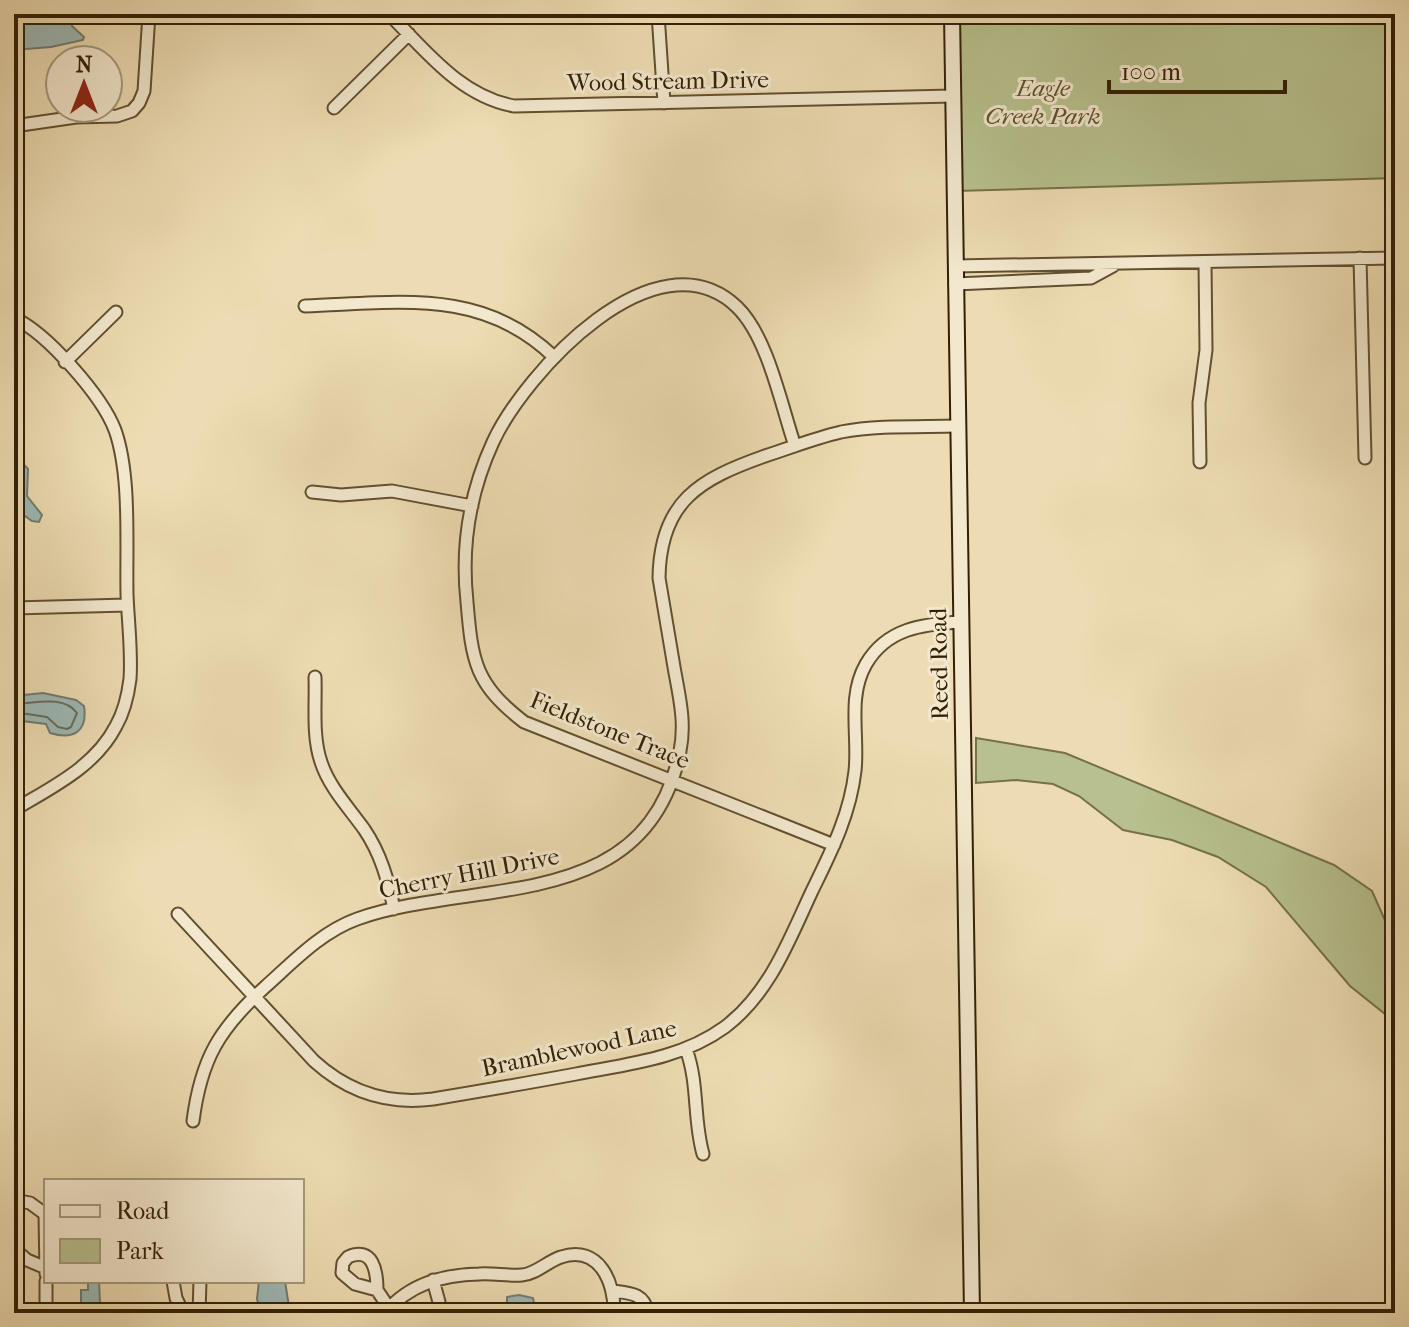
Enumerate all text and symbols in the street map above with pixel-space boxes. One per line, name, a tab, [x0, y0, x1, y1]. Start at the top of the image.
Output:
north arrow	[44, 44, 124, 124]
scale bar	[1109, 44, 1285, 94]
text: N	[76, 52, 93, 78]
text: 100 m	[1121, 58, 1181, 86]
street label: Wood Stream Drive	[566, 65, 769, 97]
park label: Eagle Creek Park	[985, 74, 1101, 130]
street label: Reed Road	[924, 607, 954, 720]
street label: Fieldstone Trace	[526, 685, 694, 775]
street label: Cherry Hill Drive	[377, 842, 562, 904]
street label: Bramblewood Lane	[479, 1014, 679, 1082]
legend	[44, 1179, 304, 1283]
text: Road	[116, 1197, 170, 1225]
text: Park	[116, 1237, 164, 1265]

